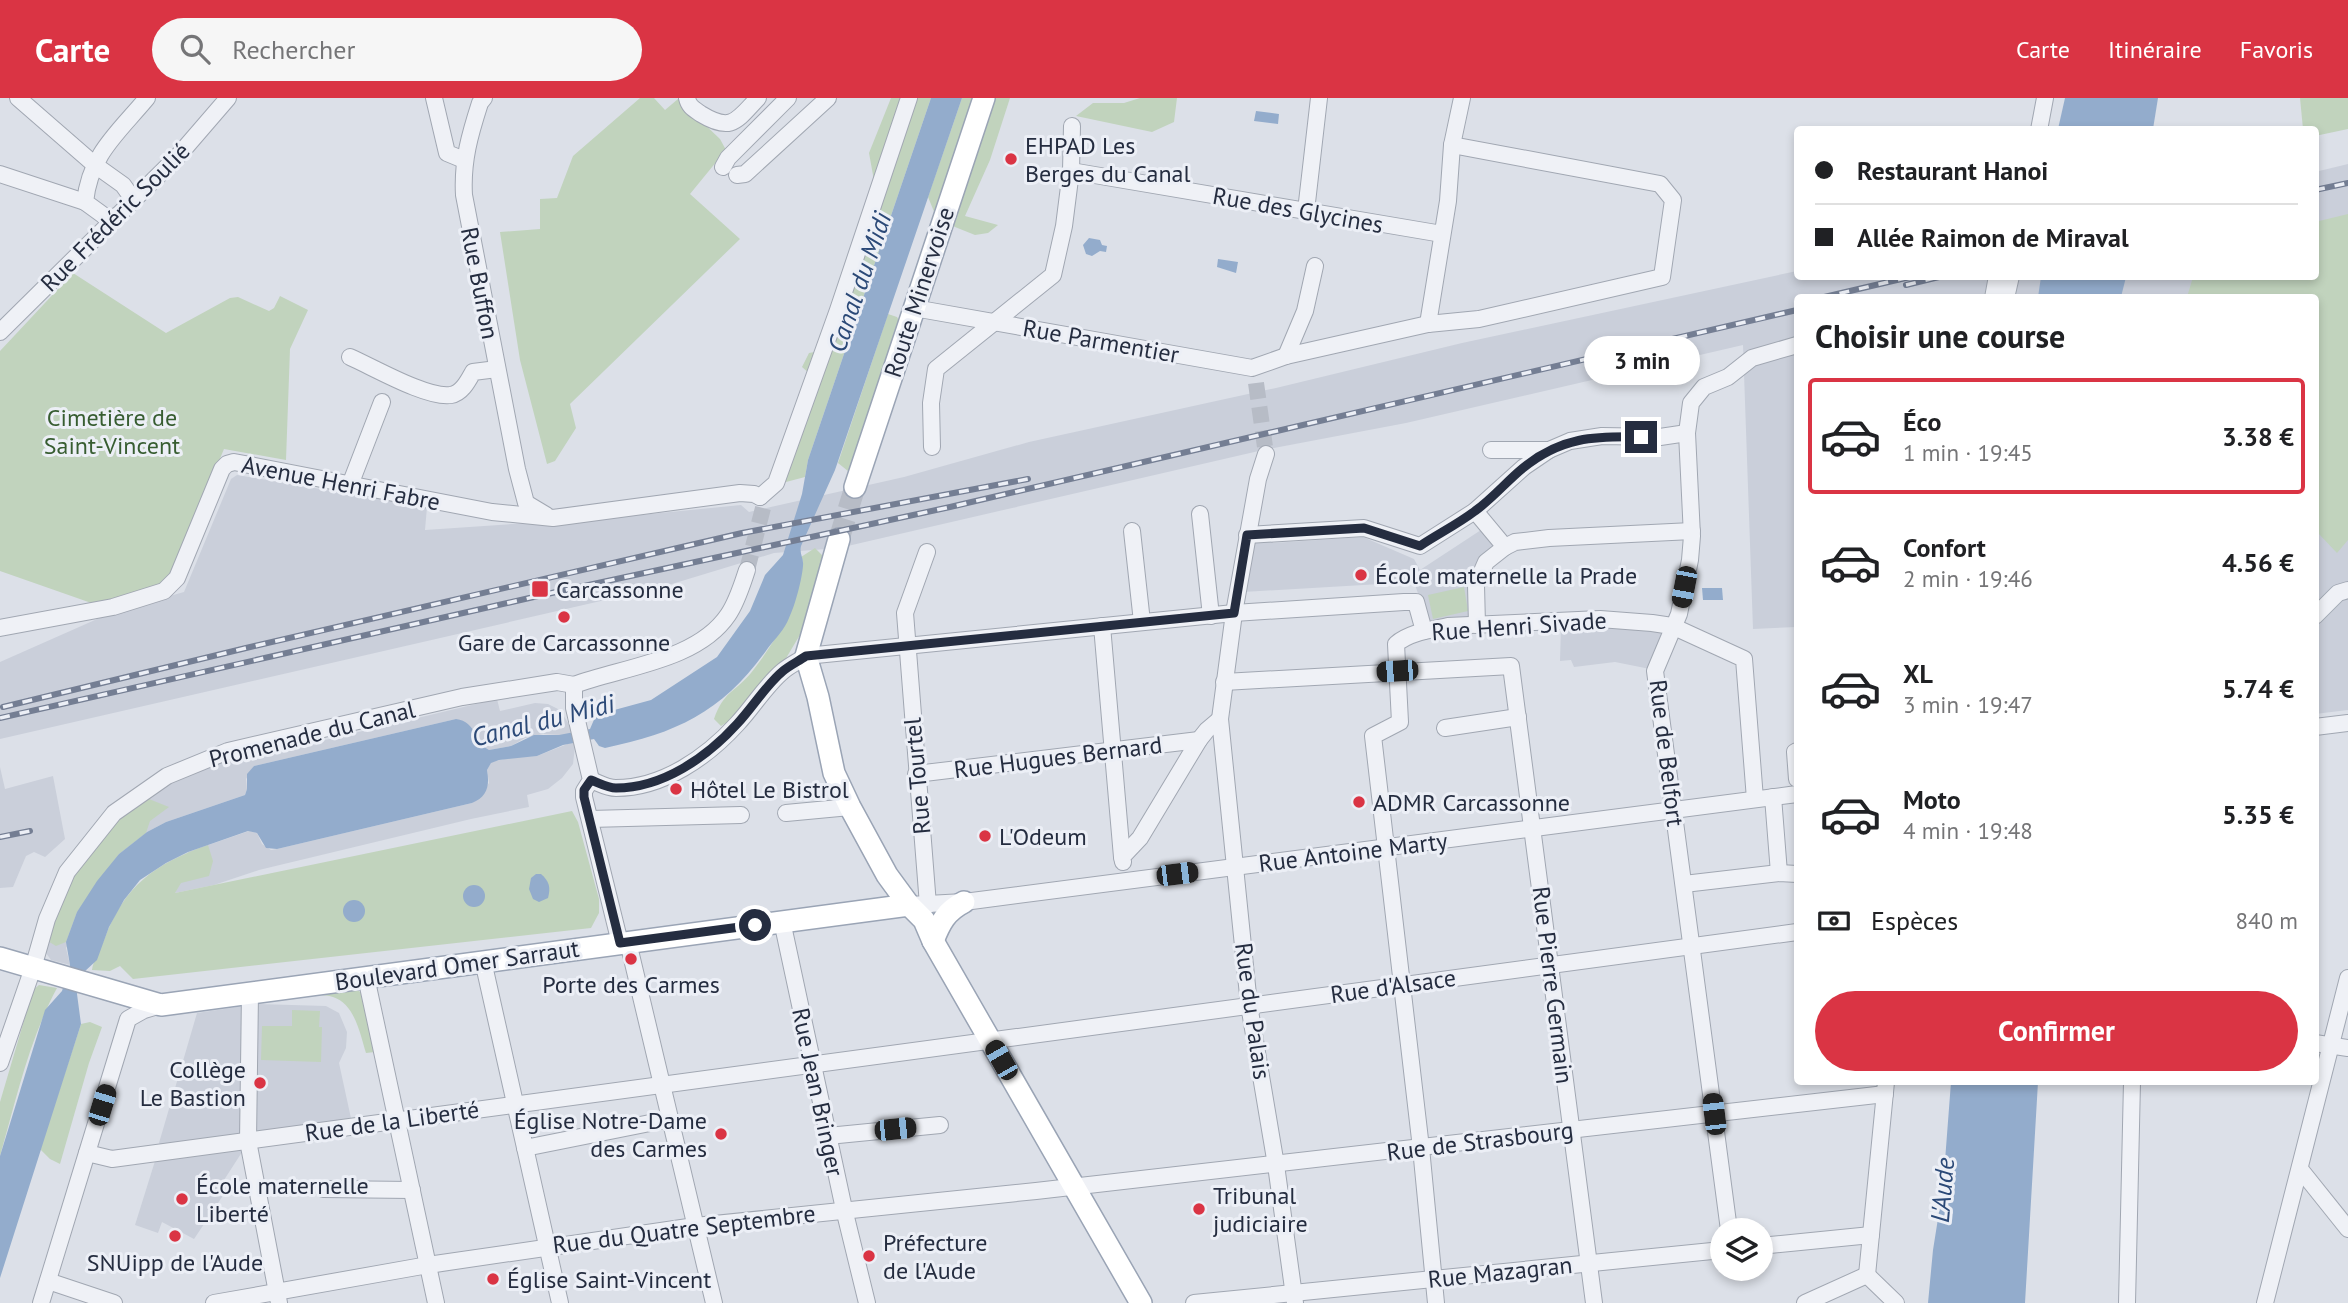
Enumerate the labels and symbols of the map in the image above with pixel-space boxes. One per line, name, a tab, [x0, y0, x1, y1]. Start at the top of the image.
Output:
place label: EHPAD Les Berges du Canal	[1025, 130, 1190, 189]
street label: Rue Frédéric Soulié	[34, 136, 196, 298]
marker: EHPAD Les Berges du Canal	[1003, 151, 1019, 167]
street label: Rue des Glycines	[1210, 180, 1386, 240]
street label: Route Minervoise	[877, 203, 961, 381]
water label: Canal du Midi	[820, 207, 899, 356]
street label: Rue Buffon	[454, 224, 506, 342]
street label: Rue Parmentier	[1021, 312, 1181, 370]
callout: 3 min	[1583, 336, 1699, 384]
park label: Cimetière de Saint-Vincent	[44, 402, 180, 461]
route end	[1625, 421, 1657, 453]
street label: Avenue Henri Fabre	[239, 449, 443, 517]
place label: École maternelle la Prade	[1375, 560, 1637, 591]
car	[1670, 564, 1699, 610]
marker: École maternelle la Prade	[1353, 567, 1369, 583]
place label: Carcassonne	[556, 574, 684, 605]
marker: Carcassonne	[530, 579, 550, 599]
street label: Rue Henri Sivade	[1430, 604, 1608, 648]
marker: Gare de Carcassonne	[556, 609, 572, 625]
place label: Gare de Carcassonne	[458, 627, 670, 658]
car	[1376, 659, 1419, 683]
street label: Rue de Belfort	[1643, 678, 1691, 828]
water label: Canal du Midi	[468, 686, 619, 754]
street label: Promenade du Canal	[206, 693, 418, 775]
street label: Rue Tourtel	[896, 716, 938, 836]
street label: Rue Hugues Bernard	[952, 729, 1164, 785]
place label: Hôtel Le Bistrol	[690, 774, 849, 805]
marker: Hôtel Le Bistrol	[668, 781, 684, 797]
place label: ADMR Carcassonne	[1373, 787, 1570, 818]
marker: ADMR Carcassonne	[1351, 794, 1367, 810]
place label: L'Odeum	[999, 821, 1087, 852]
street label: Rue Antoine Marty	[1257, 825, 1449, 879]
marker: L'Odeum	[977, 828, 993, 844]
car	[1155, 861, 1200, 887]
street label: Rue Pierre Germain	[1526, 885, 1580, 1085]
route start	[739, 909, 771, 941]
street label: Boulevard Omer Sarraut	[333, 933, 581, 997]
street label: Rue du Palais	[1228, 941, 1278, 1081]
marker: Porte des Carmes	[623, 951, 639, 967]
street label: Rue d'Alsace	[1328, 962, 1458, 1010]
place label: Porte des Carmes	[542, 969, 720, 1000]
street label: Rue Jean Bringer	[785, 1005, 851, 1179]
car	[982, 1037, 1021, 1083]
place label: Collège Le Bastion	[140, 1054, 246, 1113]
marker: Collège Le Bastion	[252, 1075, 268, 1091]
car	[86, 1082, 119, 1128]
car	[1702, 1092, 1727, 1136]
street label: Rue de la Liberté	[303, 1093, 481, 1149]
place label: Église Notre-Dame des Carmes	[514, 1105, 707, 1164]
street label: Rue de Strasbourg	[1385, 1114, 1575, 1168]
car	[874, 1116, 917, 1142]
marker: Église Notre-Dame des Carmes	[713, 1126, 729, 1142]
water label: L'Aude	[1923, 1156, 1961, 1224]
place label: École maternelle Liberté	[196, 1170, 369, 1229]
place label: Tribunal judiciaire	[1213, 1180, 1308, 1239]
marker: École maternelle Liberté	[174, 1191, 190, 1207]
street label: Rue du Quatre Septembre	[551, 1197, 817, 1261]
marker: Tribunal judiciaire	[1191, 1201, 1207, 1217]
place label: Préfecture de l'Aude	[883, 1227, 988, 1286]
marker: SNUipp de l'Aude	[167, 1228, 183, 1244]
place label: SNUipp de l'Aude	[87, 1247, 263, 1278]
marker: Préfecture de l'Aude	[861, 1248, 877, 1264]
street label: Rue Mazagran	[1426, 1249, 1574, 1295]
place label: Église Saint-Vincent	[507, 1264, 711, 1295]
marker: Église Saint-Vincent	[485, 1271, 501, 1287]

